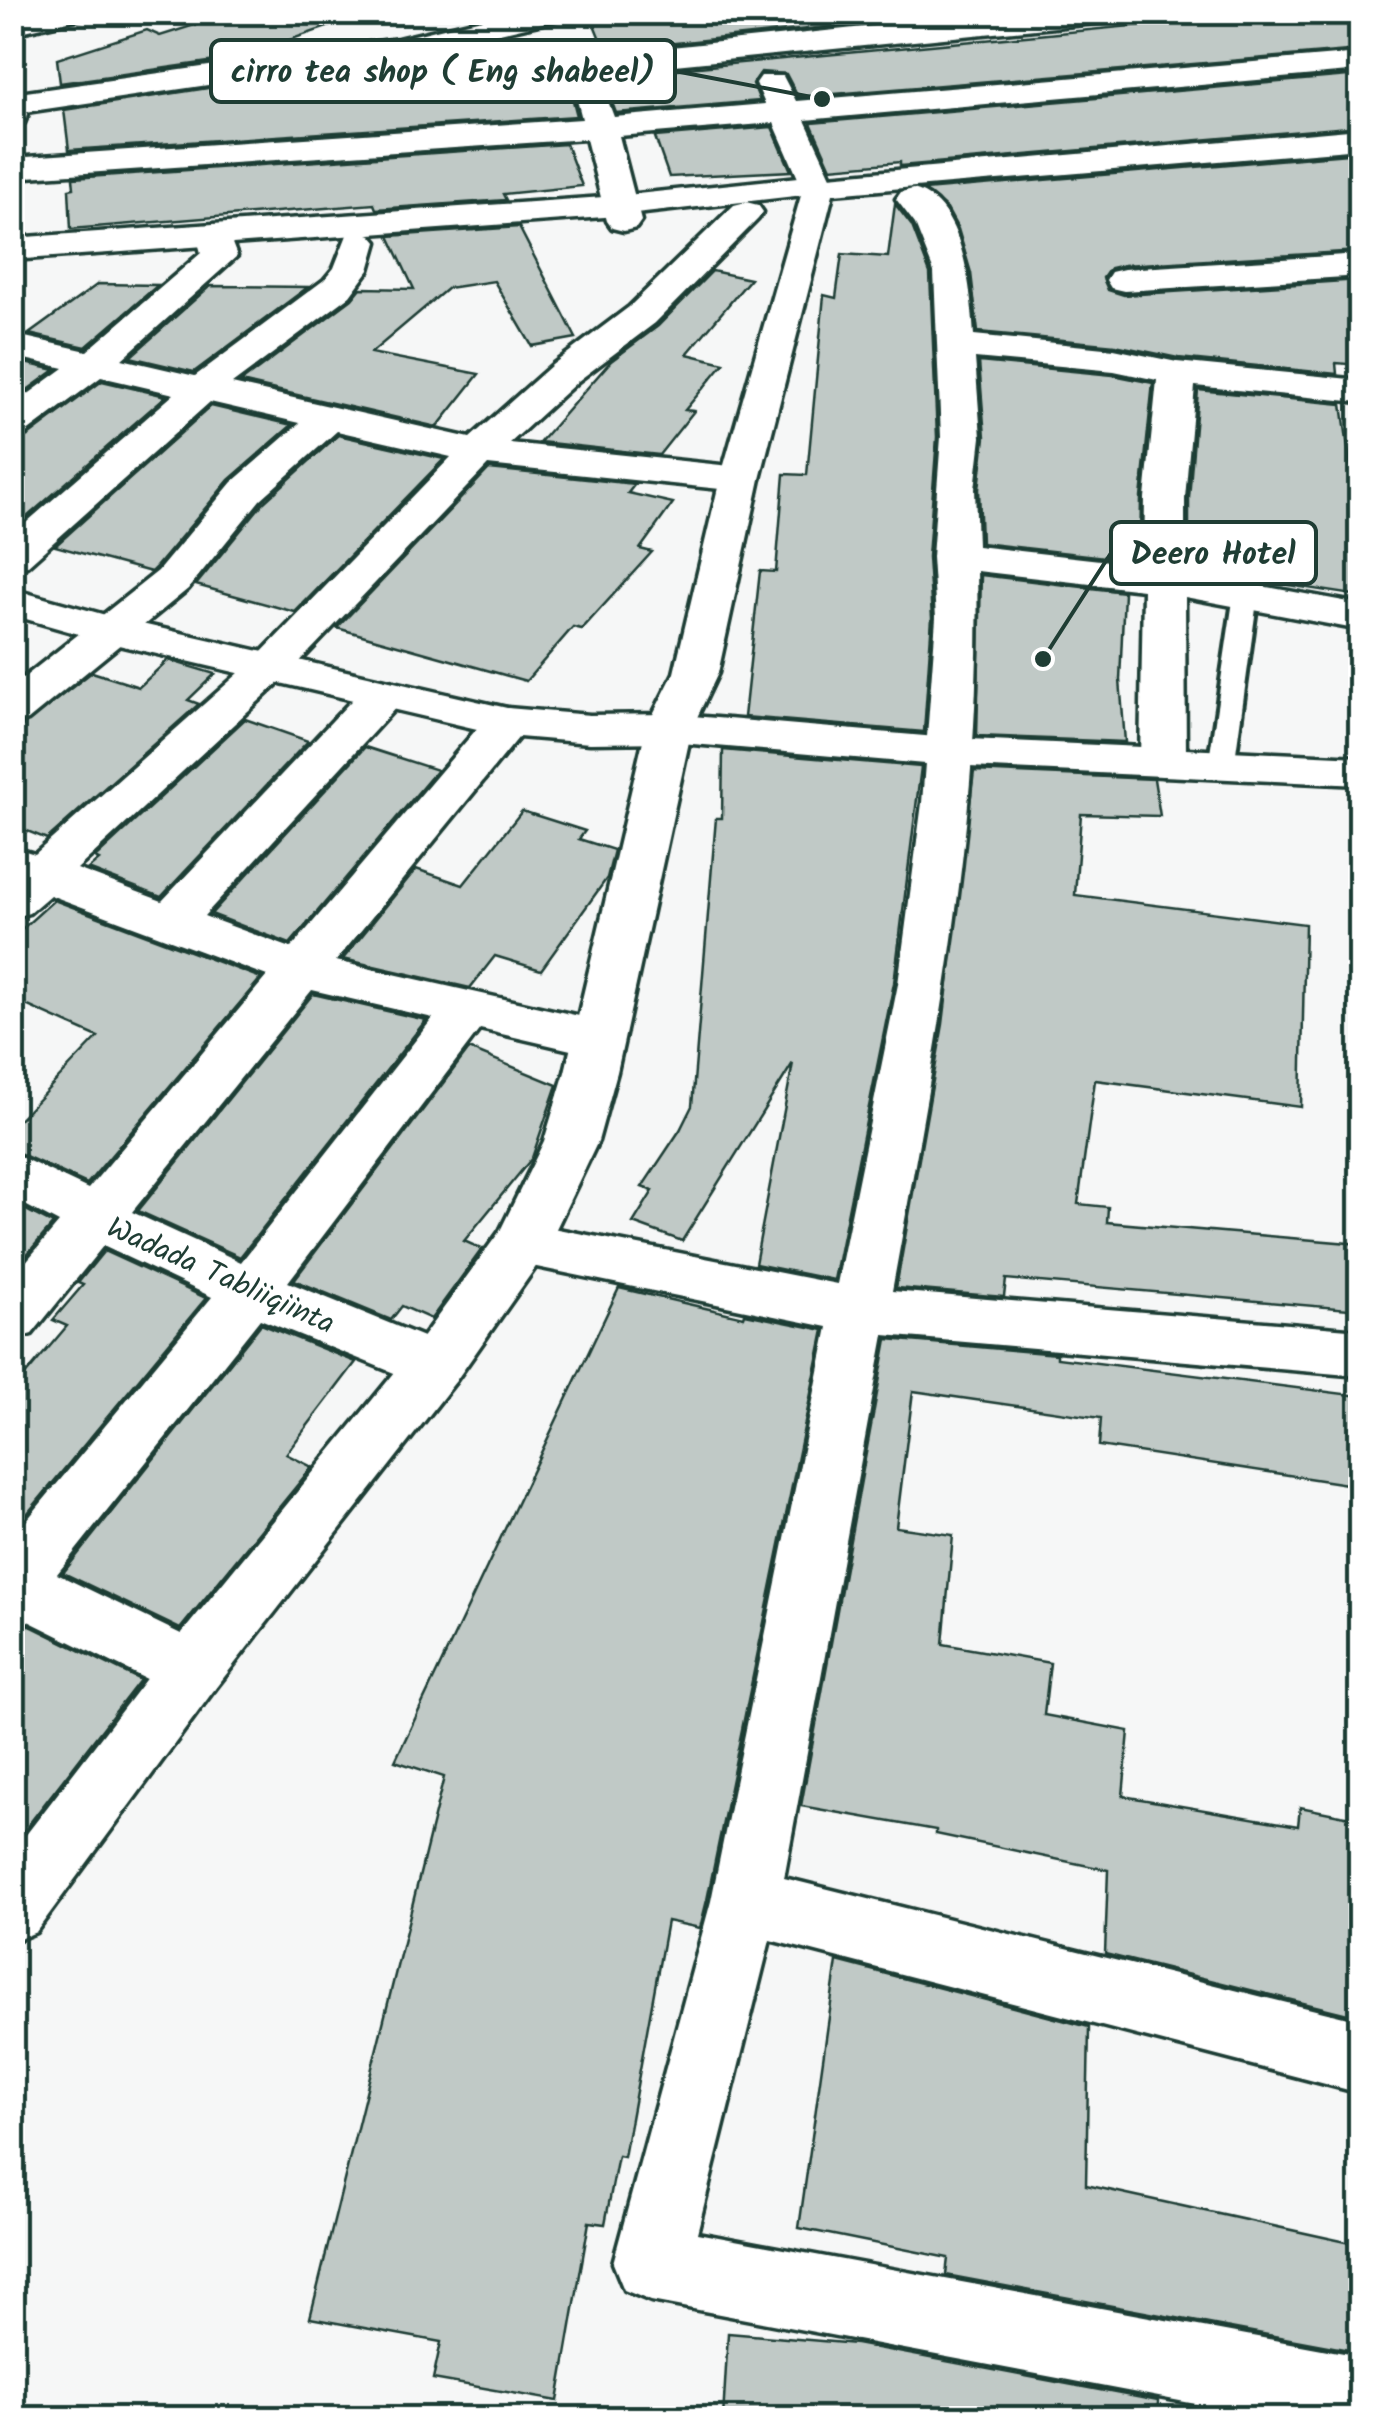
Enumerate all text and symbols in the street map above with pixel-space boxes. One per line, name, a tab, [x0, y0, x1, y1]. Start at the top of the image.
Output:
callout: cirro tea shop ( Eng shabeel)	[211, 40, 675, 102]
text: cirro tea shop ( Eng shabeel)	[231, 48, 655, 99]
callout: Deero Hotel	[1111, 522, 1316, 584]
text: Deero Hotel	[1130, 530, 1296, 581]
street label: Wadada Tabliiqiinta	[98, 1205, 342, 1349]

